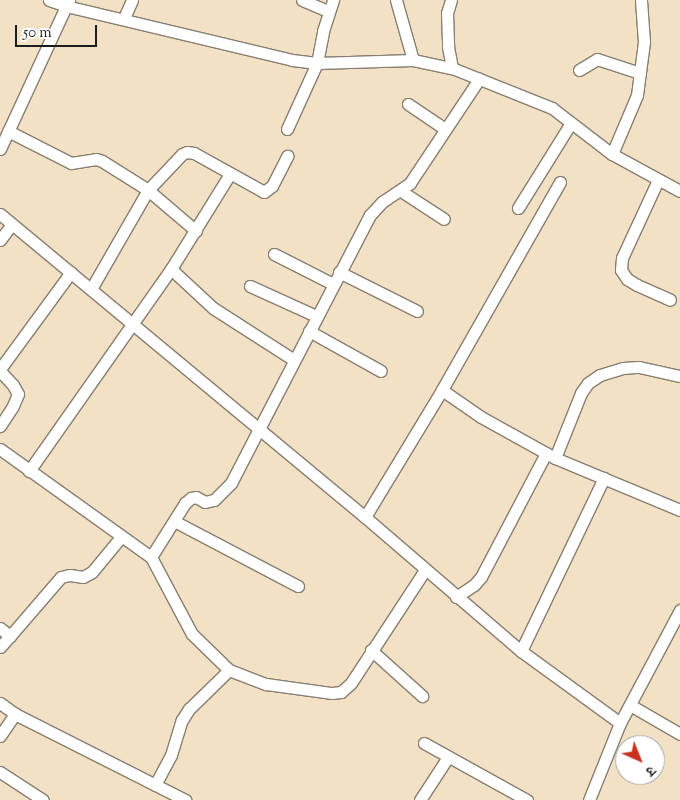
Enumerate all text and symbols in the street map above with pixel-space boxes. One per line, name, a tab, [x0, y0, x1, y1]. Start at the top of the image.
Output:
scale bar	[18, 15, 100, 47]
text: 50 m	[23, 23, 52, 44]
north arrow	[615, 735, 665, 785]
text: उ	[640, 760, 659, 780]

